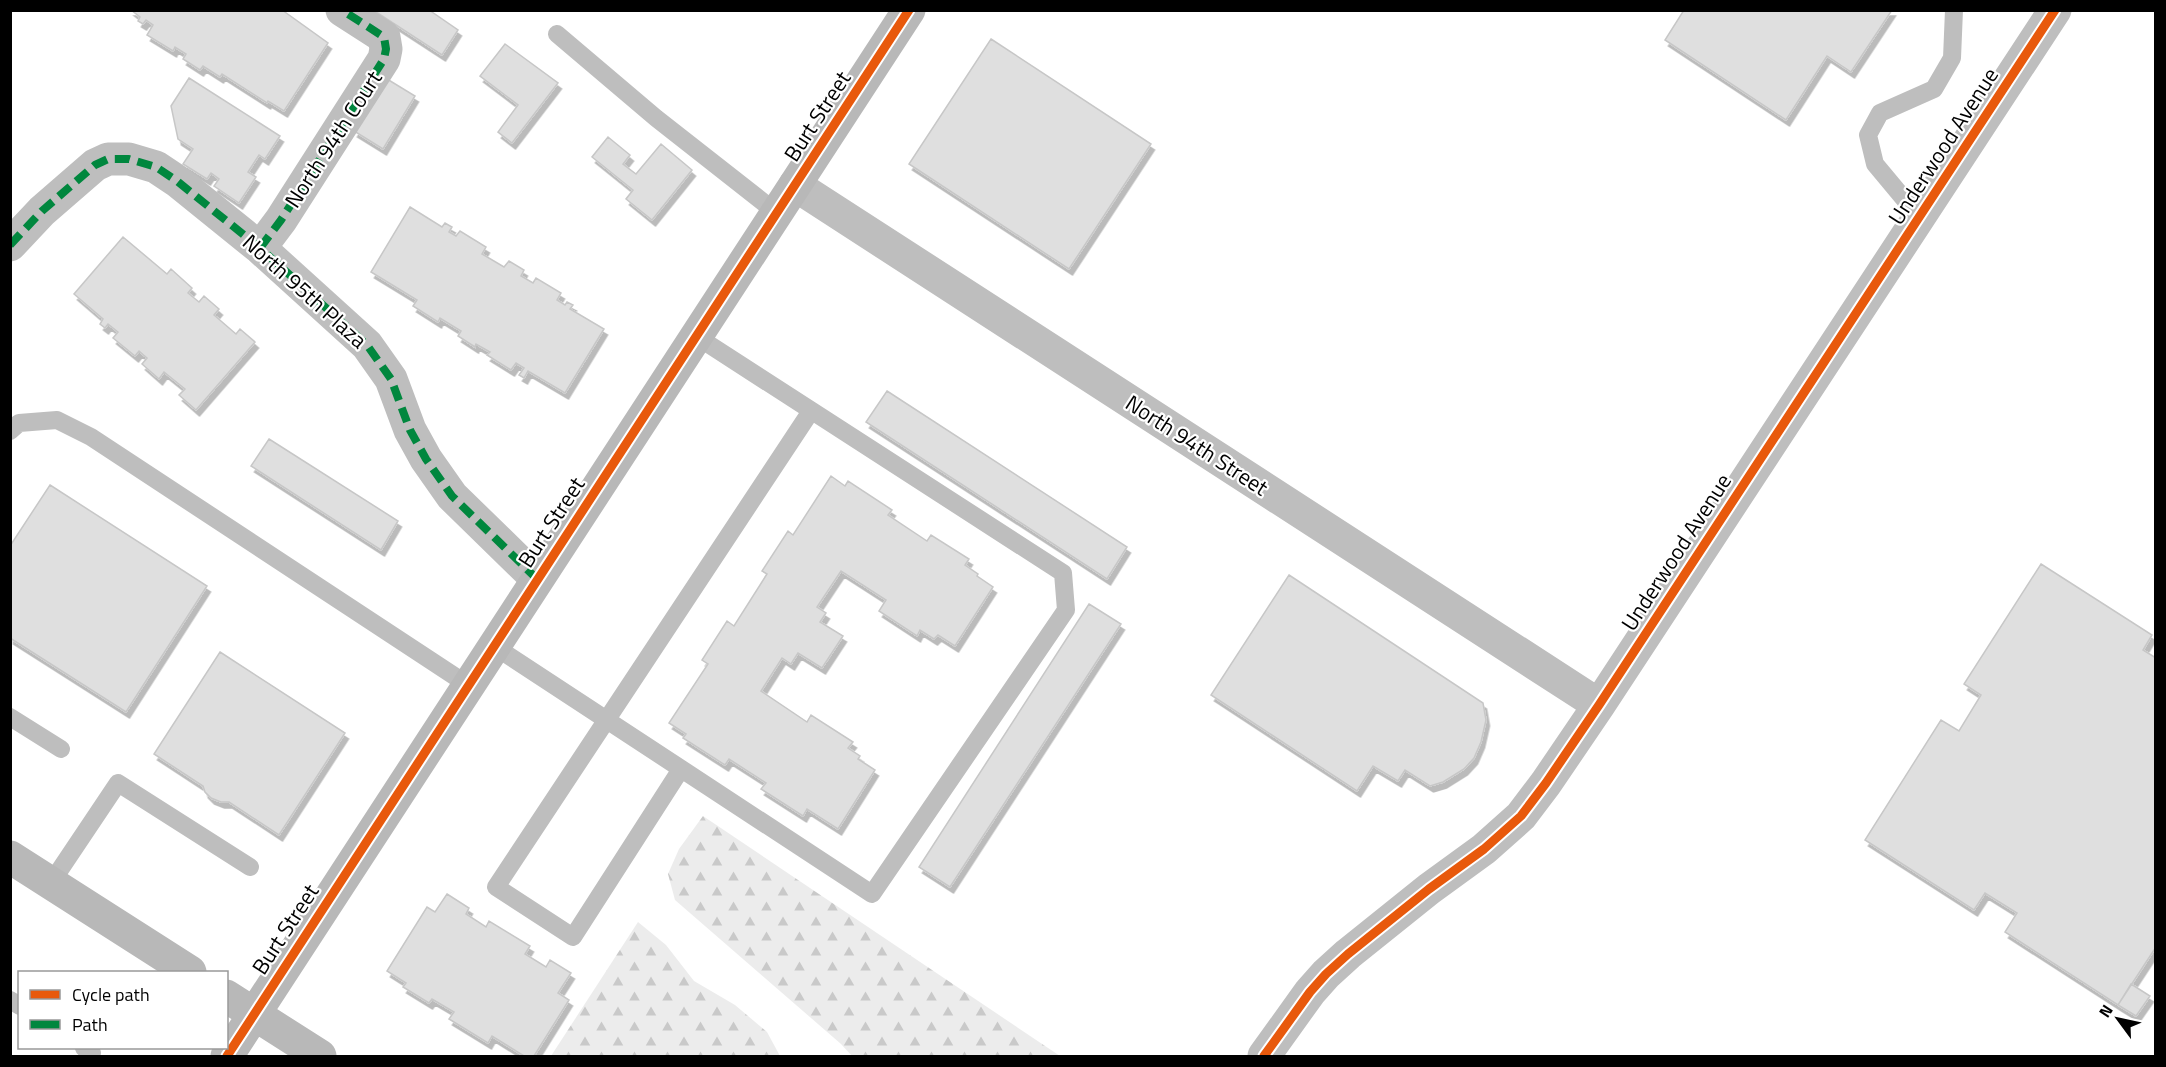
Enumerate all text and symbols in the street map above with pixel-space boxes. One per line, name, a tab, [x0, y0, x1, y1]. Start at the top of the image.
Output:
street label: Underwood Avenue	[1879, 61, 2007, 231]
street label: North 94th Court	[276, 63, 390, 214]
street label: Burt Street	[775, 64, 859, 168]
street label: North 95th Plaza	[235, 226, 375, 356]
street label: North 94th Street	[1119, 386, 1275, 504]
street label: Underwood Avenue	[1612, 467, 1740, 637]
street label: Burt Street	[509, 470, 593, 574]
street label: Burt Street	[243, 877, 327, 981]
legend	[18, 971, 228, 1049]
text: Cycle path	[72, 981, 150, 1008]
north arrow	[2088, 989, 2148, 1049]
text: N	[2092, 1000, 2119, 1022]
text: Path	[72, 1011, 108, 1038]

